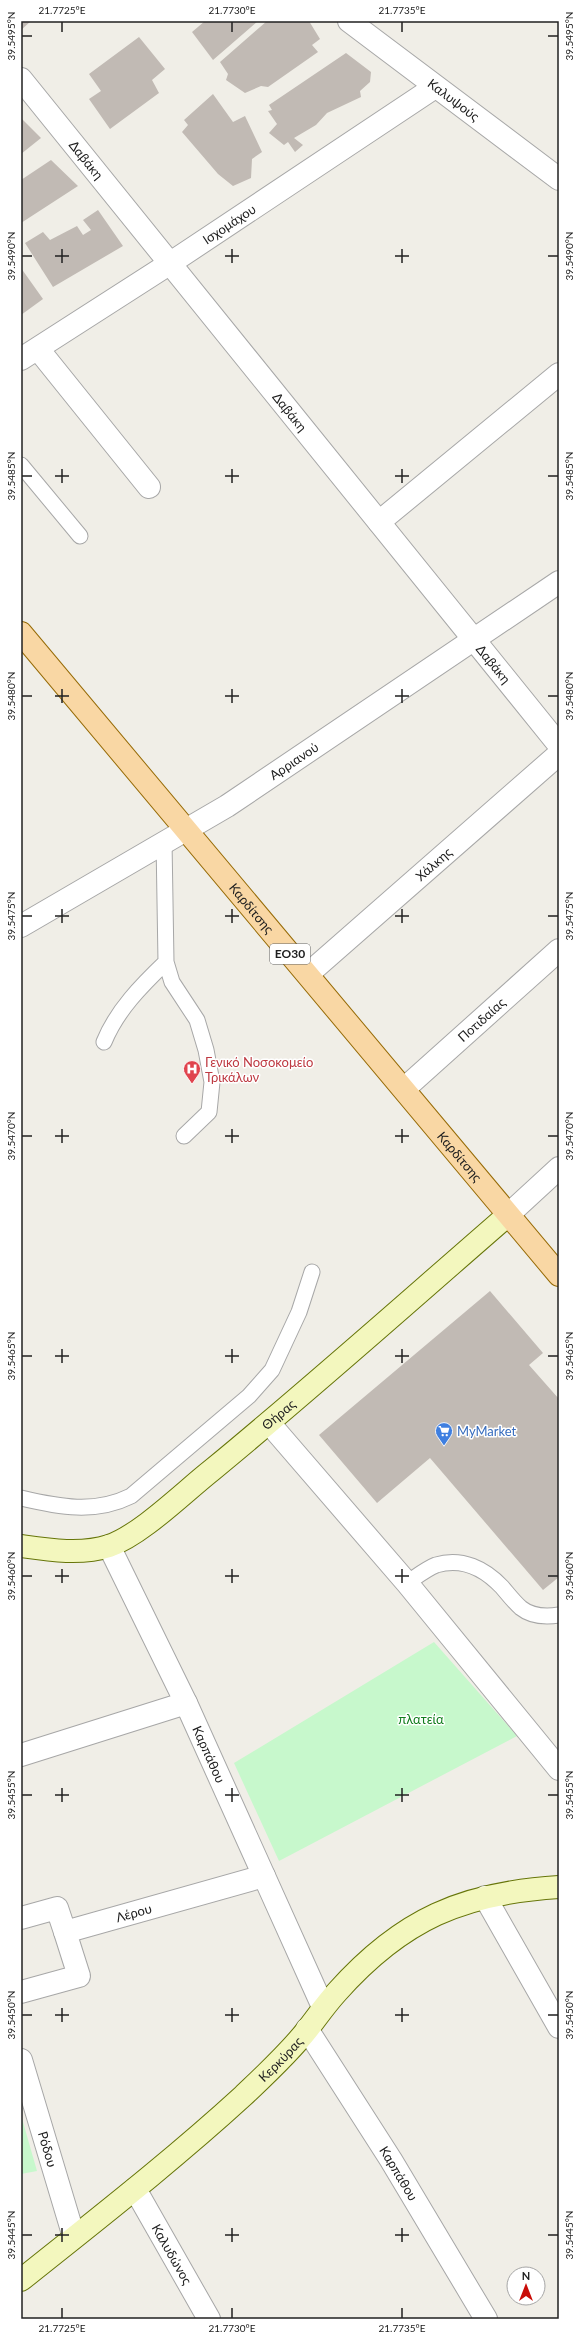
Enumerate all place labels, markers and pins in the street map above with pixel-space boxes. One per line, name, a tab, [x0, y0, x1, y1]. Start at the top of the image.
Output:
place label: Γενικό Νοσοκομείο Τρικάλων	[205, 1054, 313, 1085]
hospital icon: Γενικό Νοσοκομείο Τρικάλων	[182, 1059, 202, 1084]
supermarket icon: MyMarket	[434, 1421, 454, 1446]
place label: MyMarket	[457, 1423, 517, 1439]

